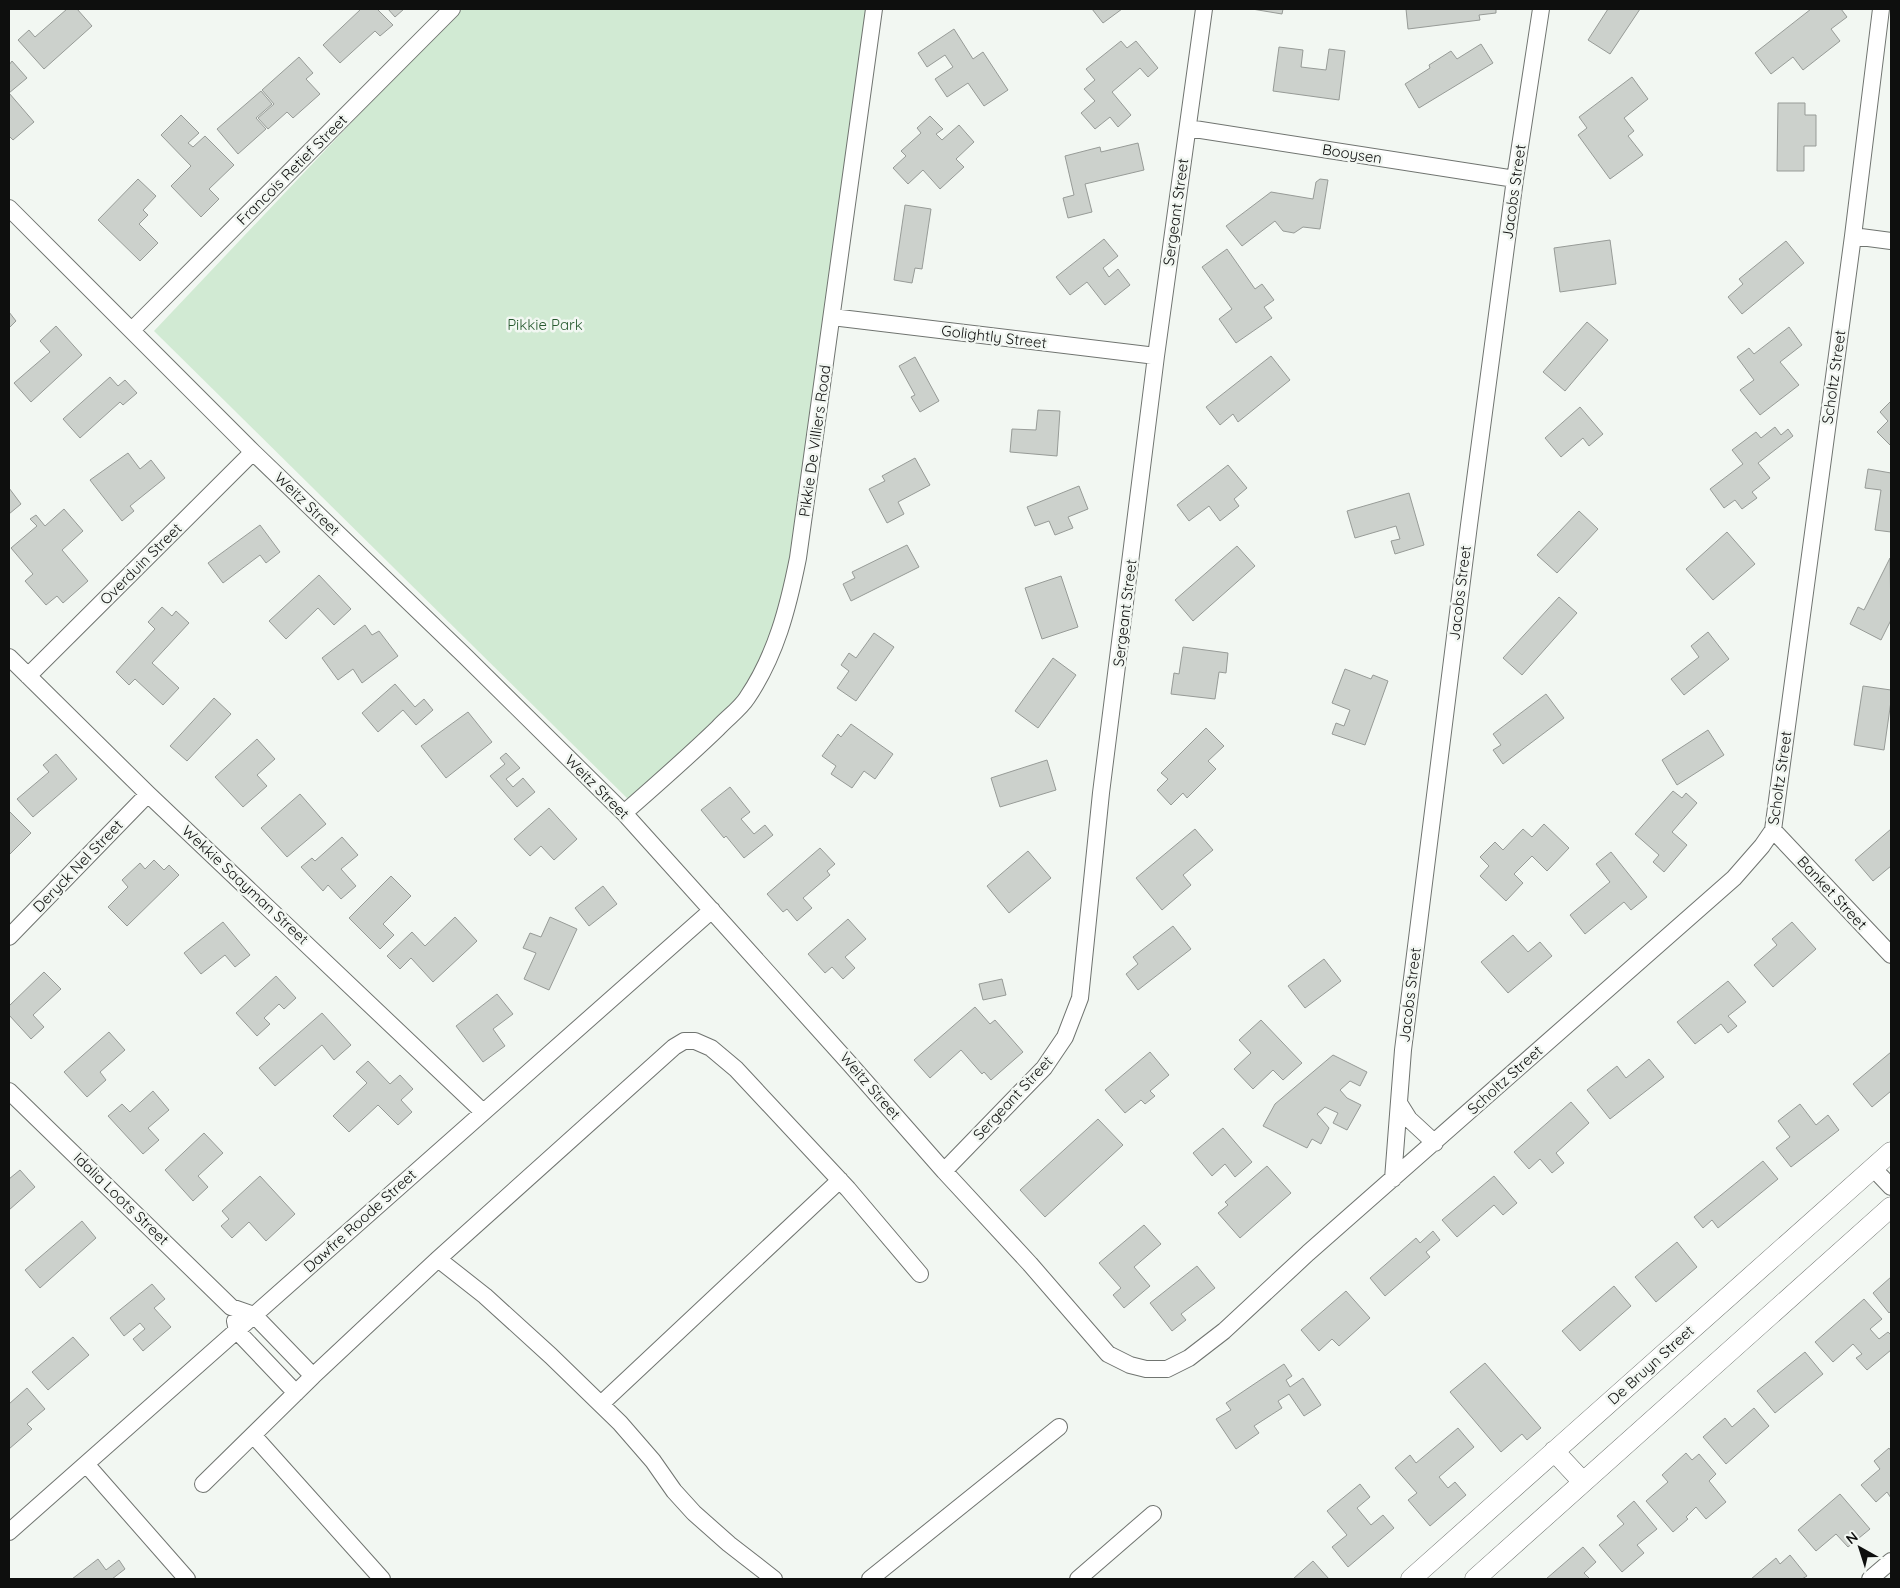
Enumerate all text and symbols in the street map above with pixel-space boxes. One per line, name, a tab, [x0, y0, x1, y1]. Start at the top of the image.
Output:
street label: Francois Retief Street	[232, 110, 351, 229]
street label: Booysen	[1321, 139, 1383, 168]
street label: Jacobs Street	[1497, 143, 1530, 241]
street label: Sergeant Street	[1159, 157, 1192, 267]
park label: Pikkie Park	[507, 315, 583, 334]
street label: Golightly Street	[940, 321, 1048, 352]
street label: Scholtz Street	[1818, 329, 1849, 425]
street label: Pikkie De Villiers Road	[794, 364, 835, 518]
street label: Weitz Street	[271, 468, 344, 539]
street label: Overduin Street	[96, 519, 186, 609]
street label: Jacobs Street	[1444, 544, 1475, 642]
street label: Sergeant Street	[1108, 558, 1141, 668]
street label: Scholtz Street	[1764, 730, 1795, 826]
street label: Weitz Street	[561, 750, 634, 823]
street label: Deryck Nel Street	[29, 815, 127, 916]
street label: Wekkie Saayman Street	[178, 821, 313, 948]
street label: Banket Street	[1793, 852, 1871, 933]
street label: Jacobs Street	[1394, 946, 1425, 1044]
street label: Scholtz Street	[1463, 1041, 1546, 1118]
street label: Weitz Street	[836, 1048, 905, 1123]
street label: Sergeant Street	[969, 1052, 1056, 1144]
street label: Idalia Loots Street	[70, 1148, 173, 1249]
street label: Dawfre Roode Street	[299, 1165, 420, 1276]
street label: De Bruyn Street	[1603, 1321, 1698, 1408]
north arrow	[1835, 1523, 1885, 1573]
text: N	[1842, 1528, 1861, 1548]

